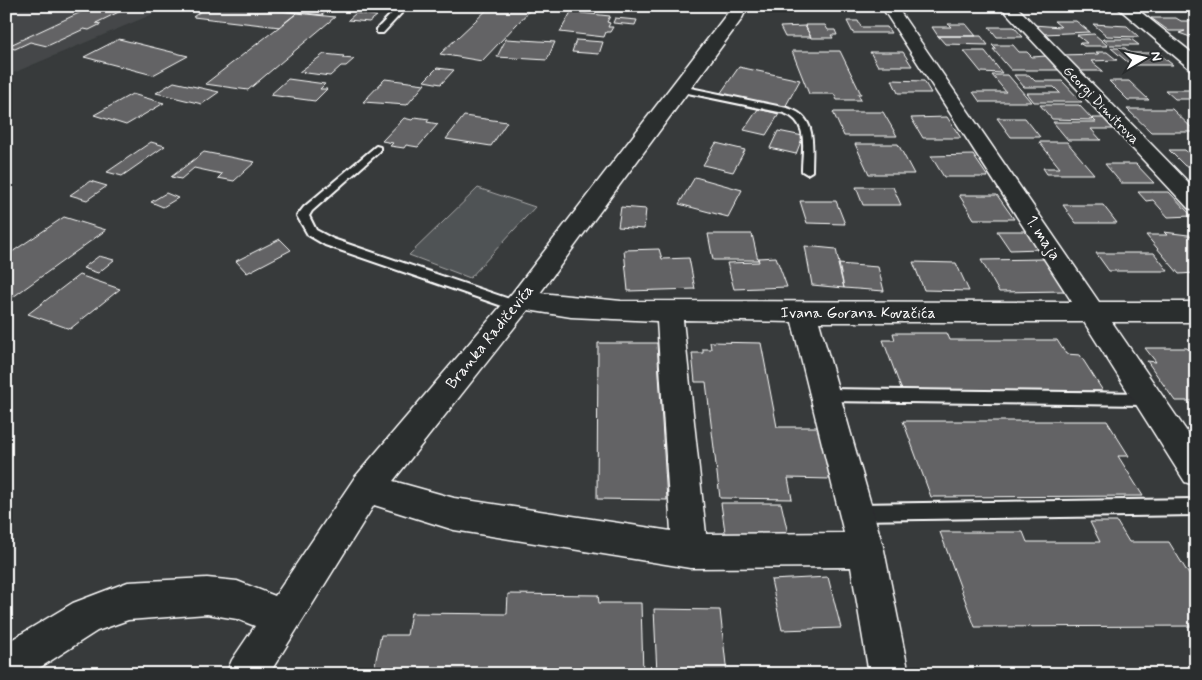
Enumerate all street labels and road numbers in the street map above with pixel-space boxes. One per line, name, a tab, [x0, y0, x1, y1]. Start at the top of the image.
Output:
street label: Georgi Dimitrova	[1058, 62, 1143, 149]
street label: 1. maja	[1021, 211, 1065, 265]
street label: Branka Radičevića	[441, 280, 539, 394]
street label: Ivana Gorana Kovačića	[780, 303, 936, 324]

